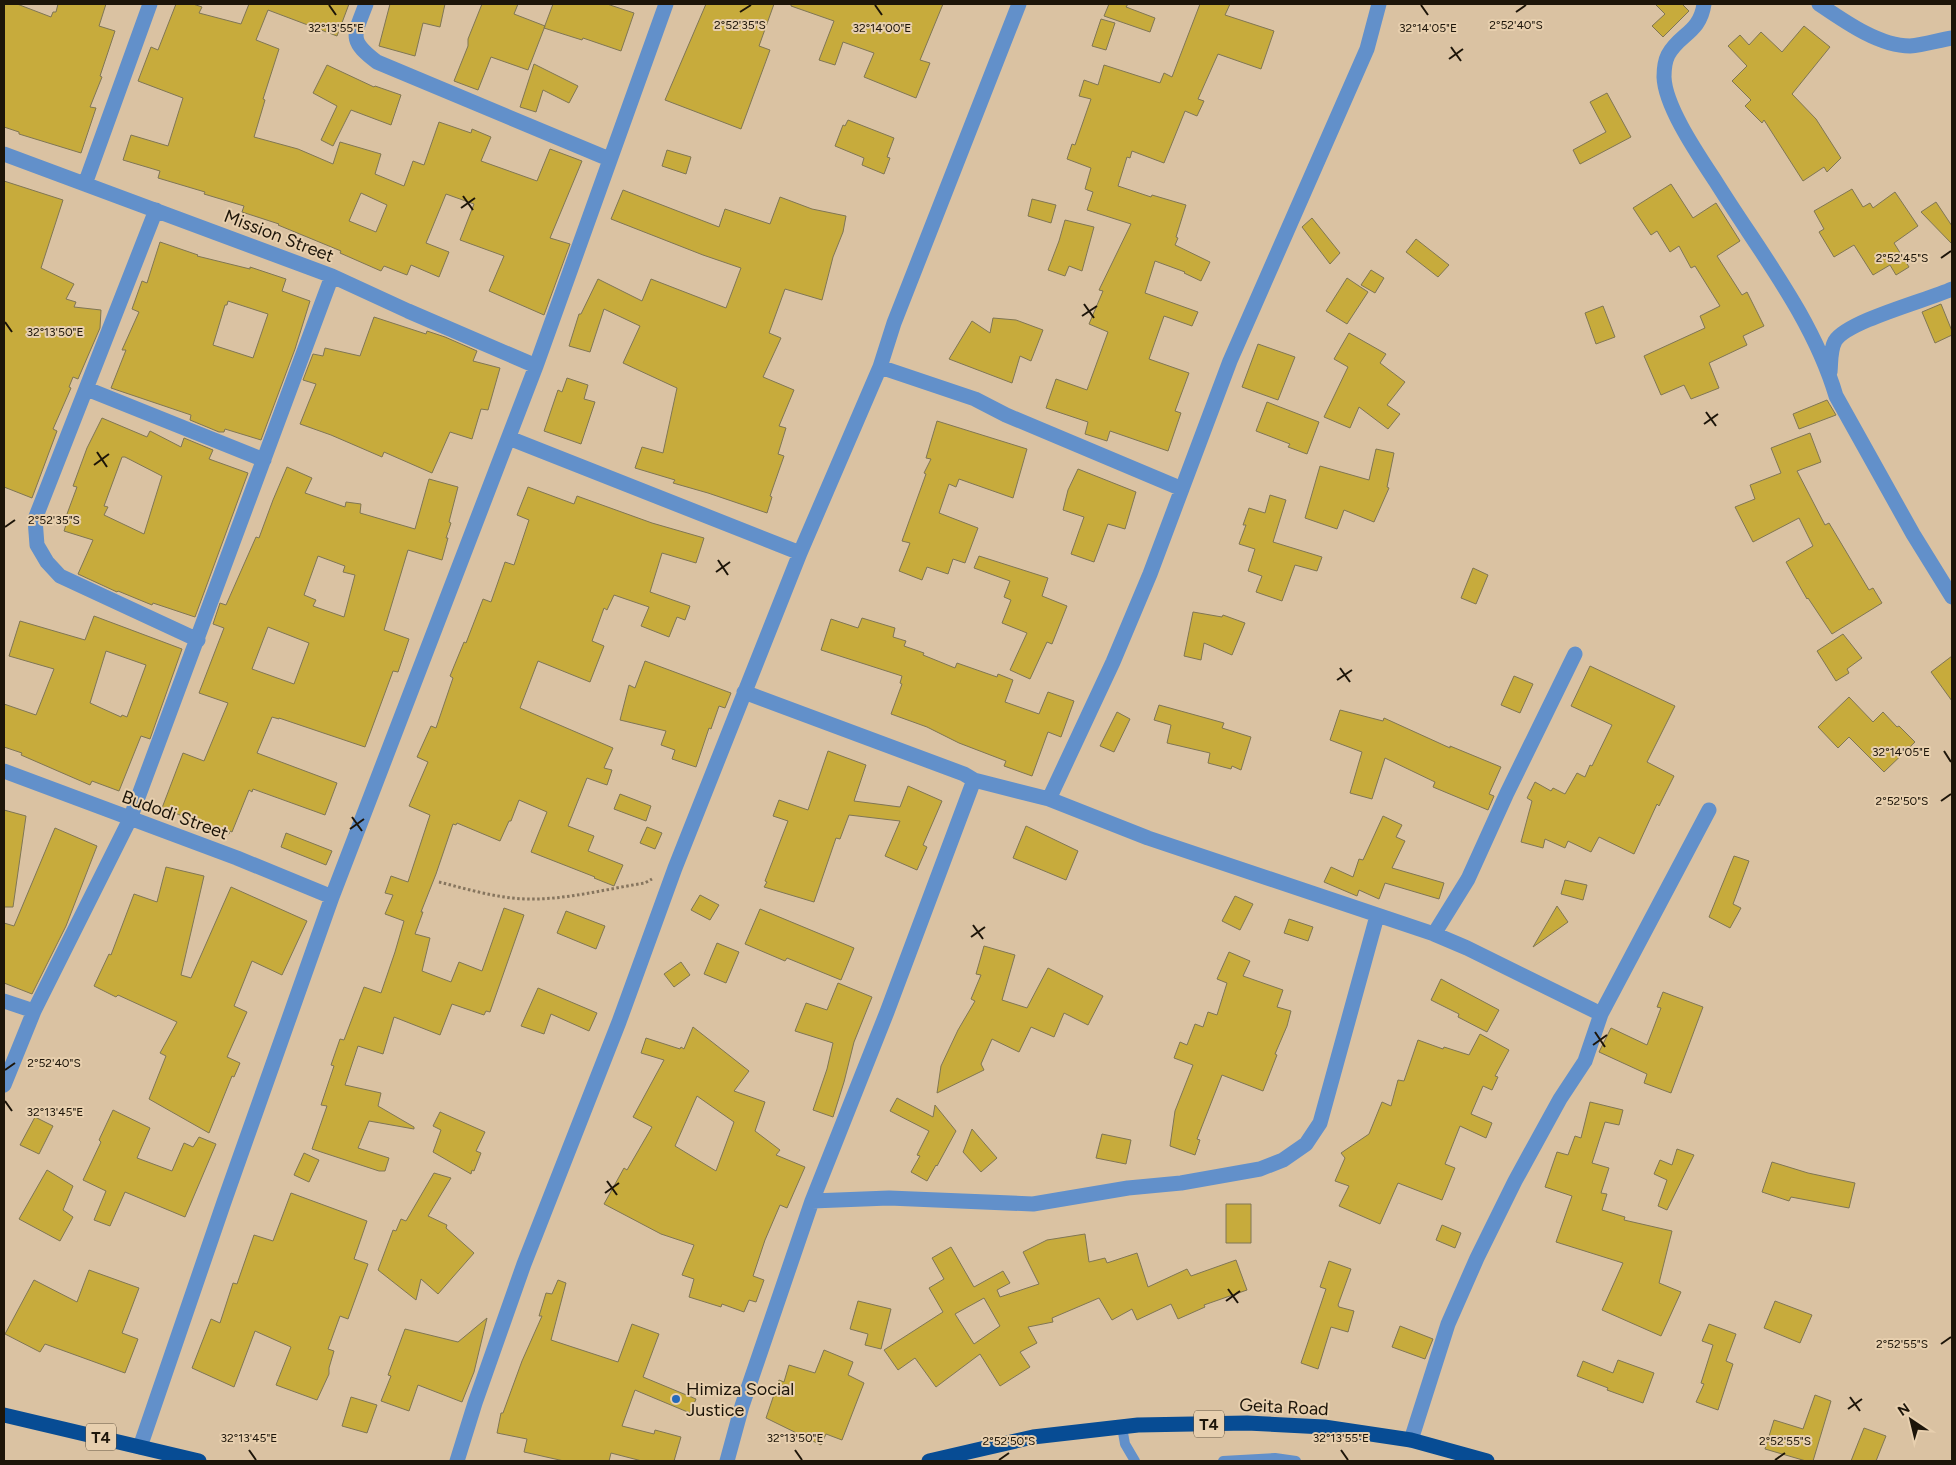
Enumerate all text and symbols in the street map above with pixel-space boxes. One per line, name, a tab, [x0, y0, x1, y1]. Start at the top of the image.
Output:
text: 2°52'35"S	[714, 18, 766, 32]
text: 2°52'40"S	[1489, 18, 1543, 32]
text: 32°13'55"E	[308, 21, 364, 35]
text: 32°14'00"E	[853, 21, 911, 35]
text: 32°14'05"E	[1399, 21, 1457, 35]
street label: Mission Street	[221, 205, 337, 267]
text: 2°52'45"S	[1876, 251, 1928, 265]
text: 32°13'50"E	[26, 325, 84, 339]
text: 2°52'35"S	[28, 513, 80, 527]
text: 32°14'05"E	[1872, 745, 1930, 759]
street label: Budodi Street	[119, 786, 231, 844]
text: 2°52'50"S	[1876, 794, 1928, 808]
text: 2°52'40"S	[27, 1056, 81, 1070]
text: 32°13'45"E	[27, 1105, 83, 1119]
text: 2°52'55"S	[1876, 1337, 1928, 1351]
place label: Himiza Social Justice	[686, 1378, 794, 1421]
marker: Himiza Social Justice	[670, 1393, 682, 1405]
street label: Geita Road	[1239, 1394, 1329, 1420]
north arrow	[1886, 1395, 1936, 1445]
text: N	[1895, 1400, 1913, 1420]
road number: T4	[1194, 1410, 1224, 1438]
road number: T4	[86, 1424, 116, 1450]
text: 32°13'45"E	[221, 1431, 277, 1445]
text: 32°13'50"E	[766, 1431, 824, 1445]
text: 32°13'55"E	[1313, 1431, 1369, 1445]
text: 2°52'50"S	[983, 1434, 1035, 1448]
text: 2°52'55"S	[1759, 1434, 1811, 1448]

